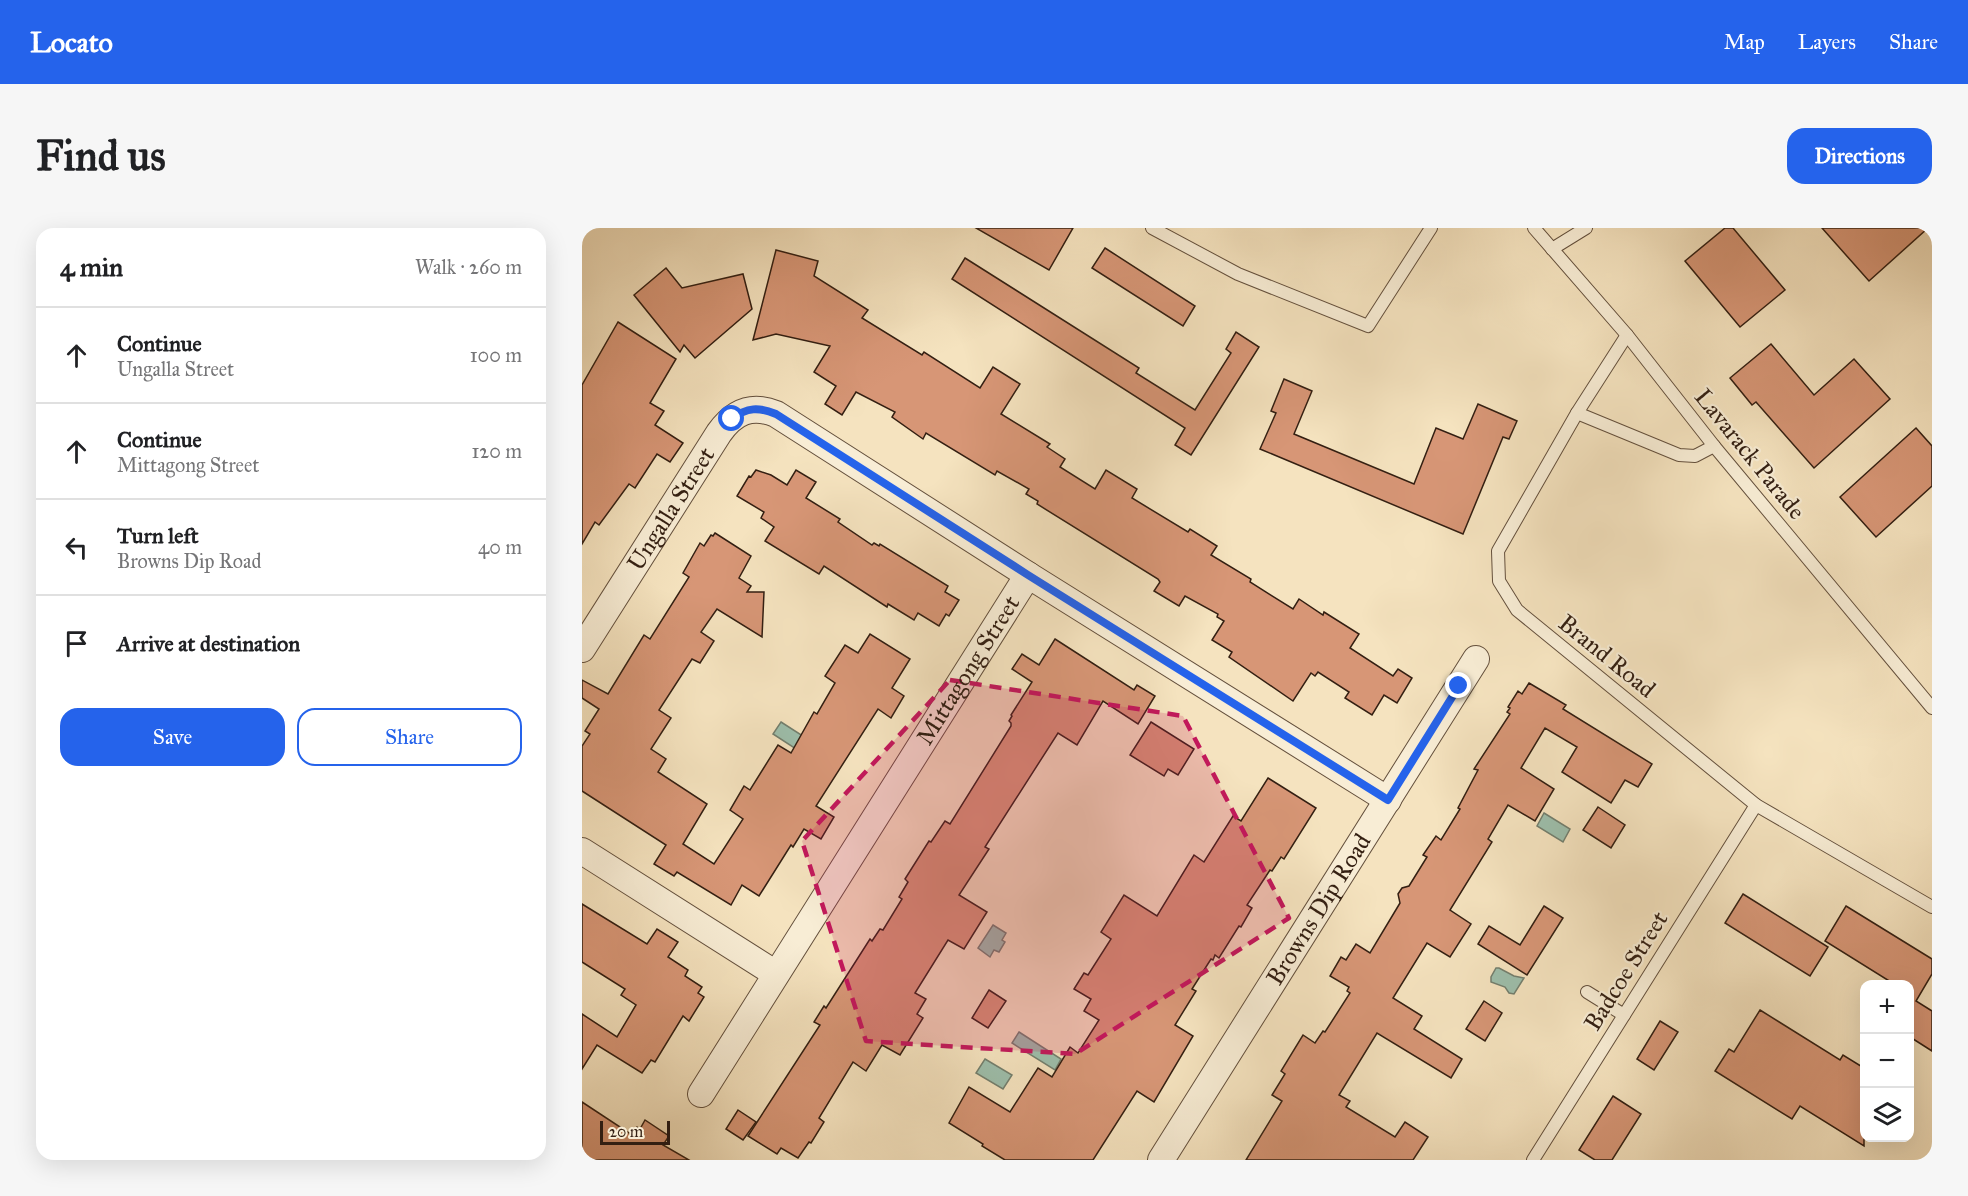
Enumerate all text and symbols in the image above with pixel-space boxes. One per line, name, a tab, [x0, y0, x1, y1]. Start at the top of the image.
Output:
text: Locato	[30, 25, 113, 60]
text: Map	[1724, 29, 1765, 55]
text: Layers	[1798, 29, 1856, 55]
text: Share	[1889, 29, 1938, 55]
button: Directions	[1787, 128, 1932, 184]
text: Find us	[36, 130, 166, 182]
text: 4 min	[60, 251, 123, 283]
text: Walk · 260 m	[415, 255, 522, 279]
text: Continue	[117, 330, 202, 357]
icon: ahead	[60, 339, 93, 372]
text: 100 m	[470, 343, 522, 367]
text: Ungalla Street	[117, 357, 234, 381]
street label: Lavarack Parade	[1688, 383, 1812, 525]
route start	[718, 405, 744, 431]
text: Continue	[117, 426, 202, 453]
icon: ahead	[60, 435, 93, 468]
text: 120 m	[471, 439, 522, 463]
street label: Ungalla Street	[621, 441, 722, 576]
text: Mittagong Street	[117, 453, 259, 477]
text: Turn left	[117, 522, 199, 549]
icon: left	[60, 531, 93, 564]
text: 40 m	[478, 535, 522, 559]
text: Browns Dip Road	[117, 549, 261, 573]
street label: Mittagong Street	[910, 589, 1027, 750]
street label: Brand Road	[1552, 608, 1662, 704]
icon: arrive	[60, 627, 93, 660]
text: Arrive at destination	[117, 630, 300, 657]
route end	[1445, 672, 1471, 698]
button: Save	[60, 708, 285, 766]
button: Share	[297, 708, 522, 766]
street label: Browns Dip Road	[1260, 828, 1377, 991]
street label: Badcoe Street	[1577, 905, 1675, 1036]
map controls	[1860, 980, 1914, 1142]
button: +	[1860, 980, 1914, 1034]
button: −	[1860, 1034, 1914, 1088]
button: layers	[1860, 1088, 1914, 1142]
scale bar	[600, 1118, 670, 1146]
text: 20 m	[609, 1122, 643, 1141]

